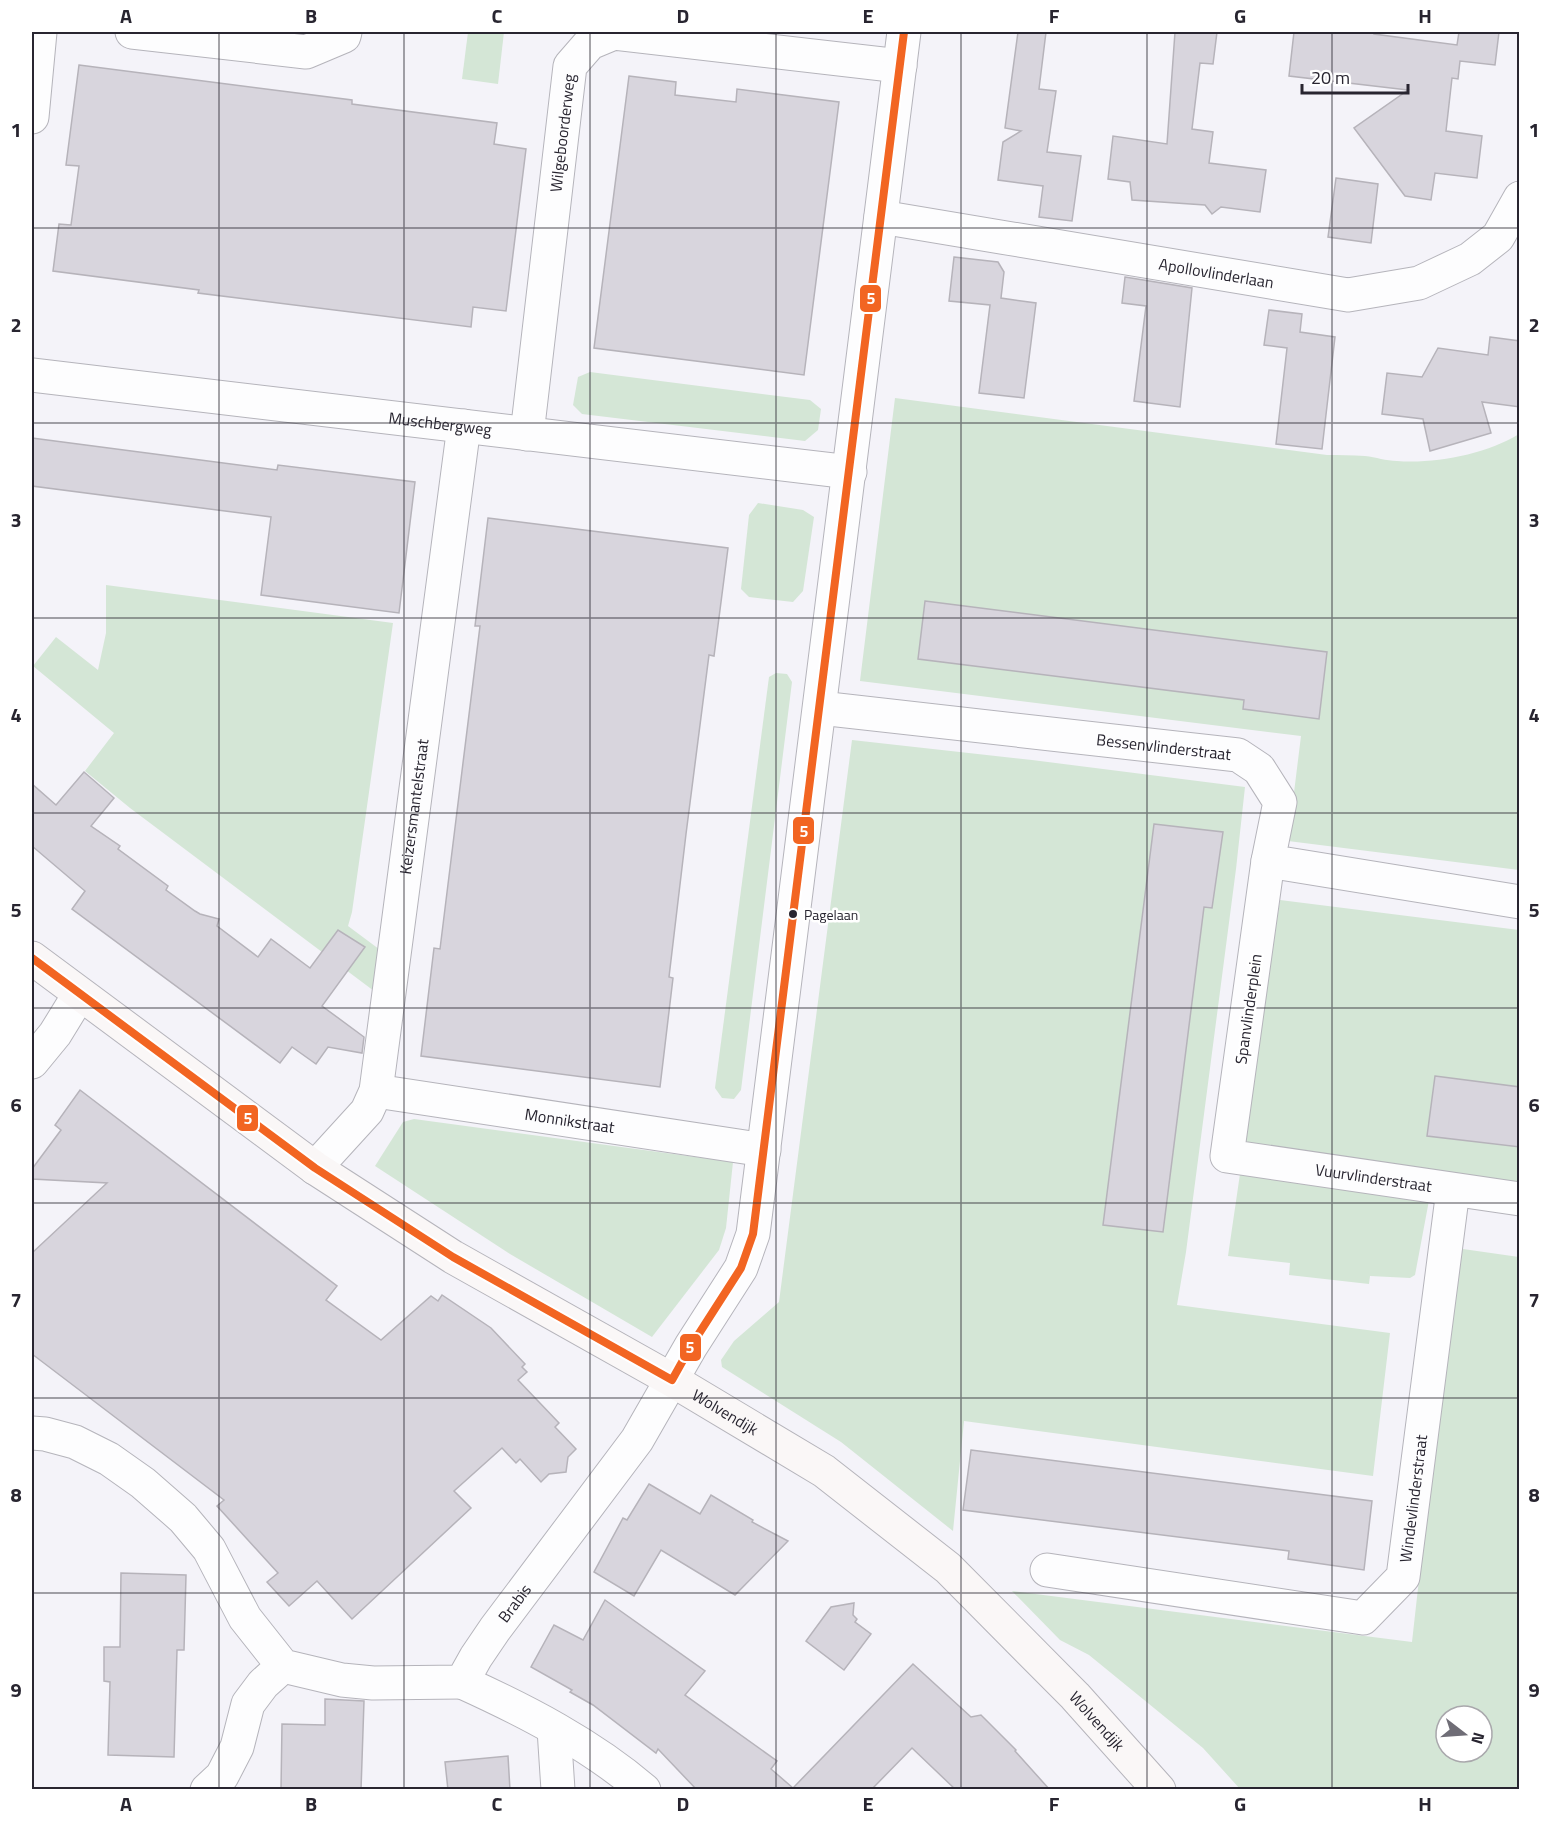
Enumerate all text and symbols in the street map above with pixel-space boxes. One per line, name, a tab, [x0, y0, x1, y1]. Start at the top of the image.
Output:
text: A	[120, 0, 132, 31]
text: B	[305, 0, 317, 31]
text: C	[492, 0, 503, 31]
text: D	[677, 0, 689, 31]
text: E	[862, 0, 874, 31]
text: F	[1049, 0, 1060, 31]
text: G	[1234, 0, 1246, 31]
text: H	[1418, 0, 1432, 31]
scale bar	[1302, 57, 1408, 95]
text: 20 m	[1311, 64, 1350, 91]
street label: Wilgeboorderweg	[543, 73, 581, 194]
text: 1	[10, 114, 22, 145]
text: 1	[1528, 114, 1540, 145]
street label: Apollovlinderlaan	[1157, 252, 1276, 294]
line badge: 5	[859, 284, 882, 313]
text: 5	[867, 286, 876, 310]
text: 2	[10, 309, 22, 340]
text: 2	[1528, 309, 1540, 340]
street label: Muschbergweg	[387, 405, 493, 441]
text: 3	[10, 504, 22, 535]
text: 3	[1528, 504, 1540, 535]
text: 4	[10, 699, 22, 730]
text: 4	[1528, 699, 1540, 730]
street label: Bessenvlinderstraat	[1095, 727, 1233, 766]
street label: Keizersmantelstraat	[393, 737, 435, 876]
line badge: 5	[792, 816, 815, 845]
text: 5	[800, 819, 809, 843]
text: 5	[10, 894, 22, 925]
text: 5	[1528, 894, 1540, 925]
place label: Pagelaan	[804, 904, 858, 925]
marker: Pagelaan	[787, 908, 799, 920]
street label: Spanvlinderplein	[1228, 952, 1268, 1066]
text: 6	[10, 1089, 22, 1120]
text: 6	[1528, 1089, 1540, 1120]
street label: Monnikstraat	[523, 1102, 617, 1139]
line badge: 5	[236, 1104, 259, 1132]
text: 5	[244, 1106, 253, 1130]
street label: Vuurvlinderstraat	[1314, 1157, 1434, 1198]
text: 7	[10, 1284, 22, 1315]
text: 7	[1528, 1284, 1540, 1315]
line badge: 5	[679, 1333, 702, 1362]
text: 5	[686, 1335, 695, 1359]
street label: Wolvendijk	[688, 1383, 763, 1441]
street label: Windevlinderstraat	[1393, 1433, 1433, 1564]
text: 8	[10, 1479, 22, 1510]
text: 8	[1528, 1479, 1540, 1510]
street label: Brabis	[492, 1579, 537, 1627]
text: 9	[10, 1674, 22, 1705]
text: 9	[1528, 1674, 1540, 1705]
street label: Wolvendijk	[1064, 1685, 1131, 1756]
north arrow	[1434, 1704, 1494, 1764]
text: N	[1465, 1730, 1491, 1747]
text: A	[120, 1788, 132, 1819]
text: B	[305, 1788, 317, 1819]
text: C	[492, 1788, 503, 1819]
text: D	[677, 1788, 689, 1819]
text: E	[862, 1788, 874, 1819]
text: F	[1049, 1788, 1060, 1819]
text: G	[1234, 1788, 1246, 1819]
text: H	[1418, 1788, 1432, 1819]

